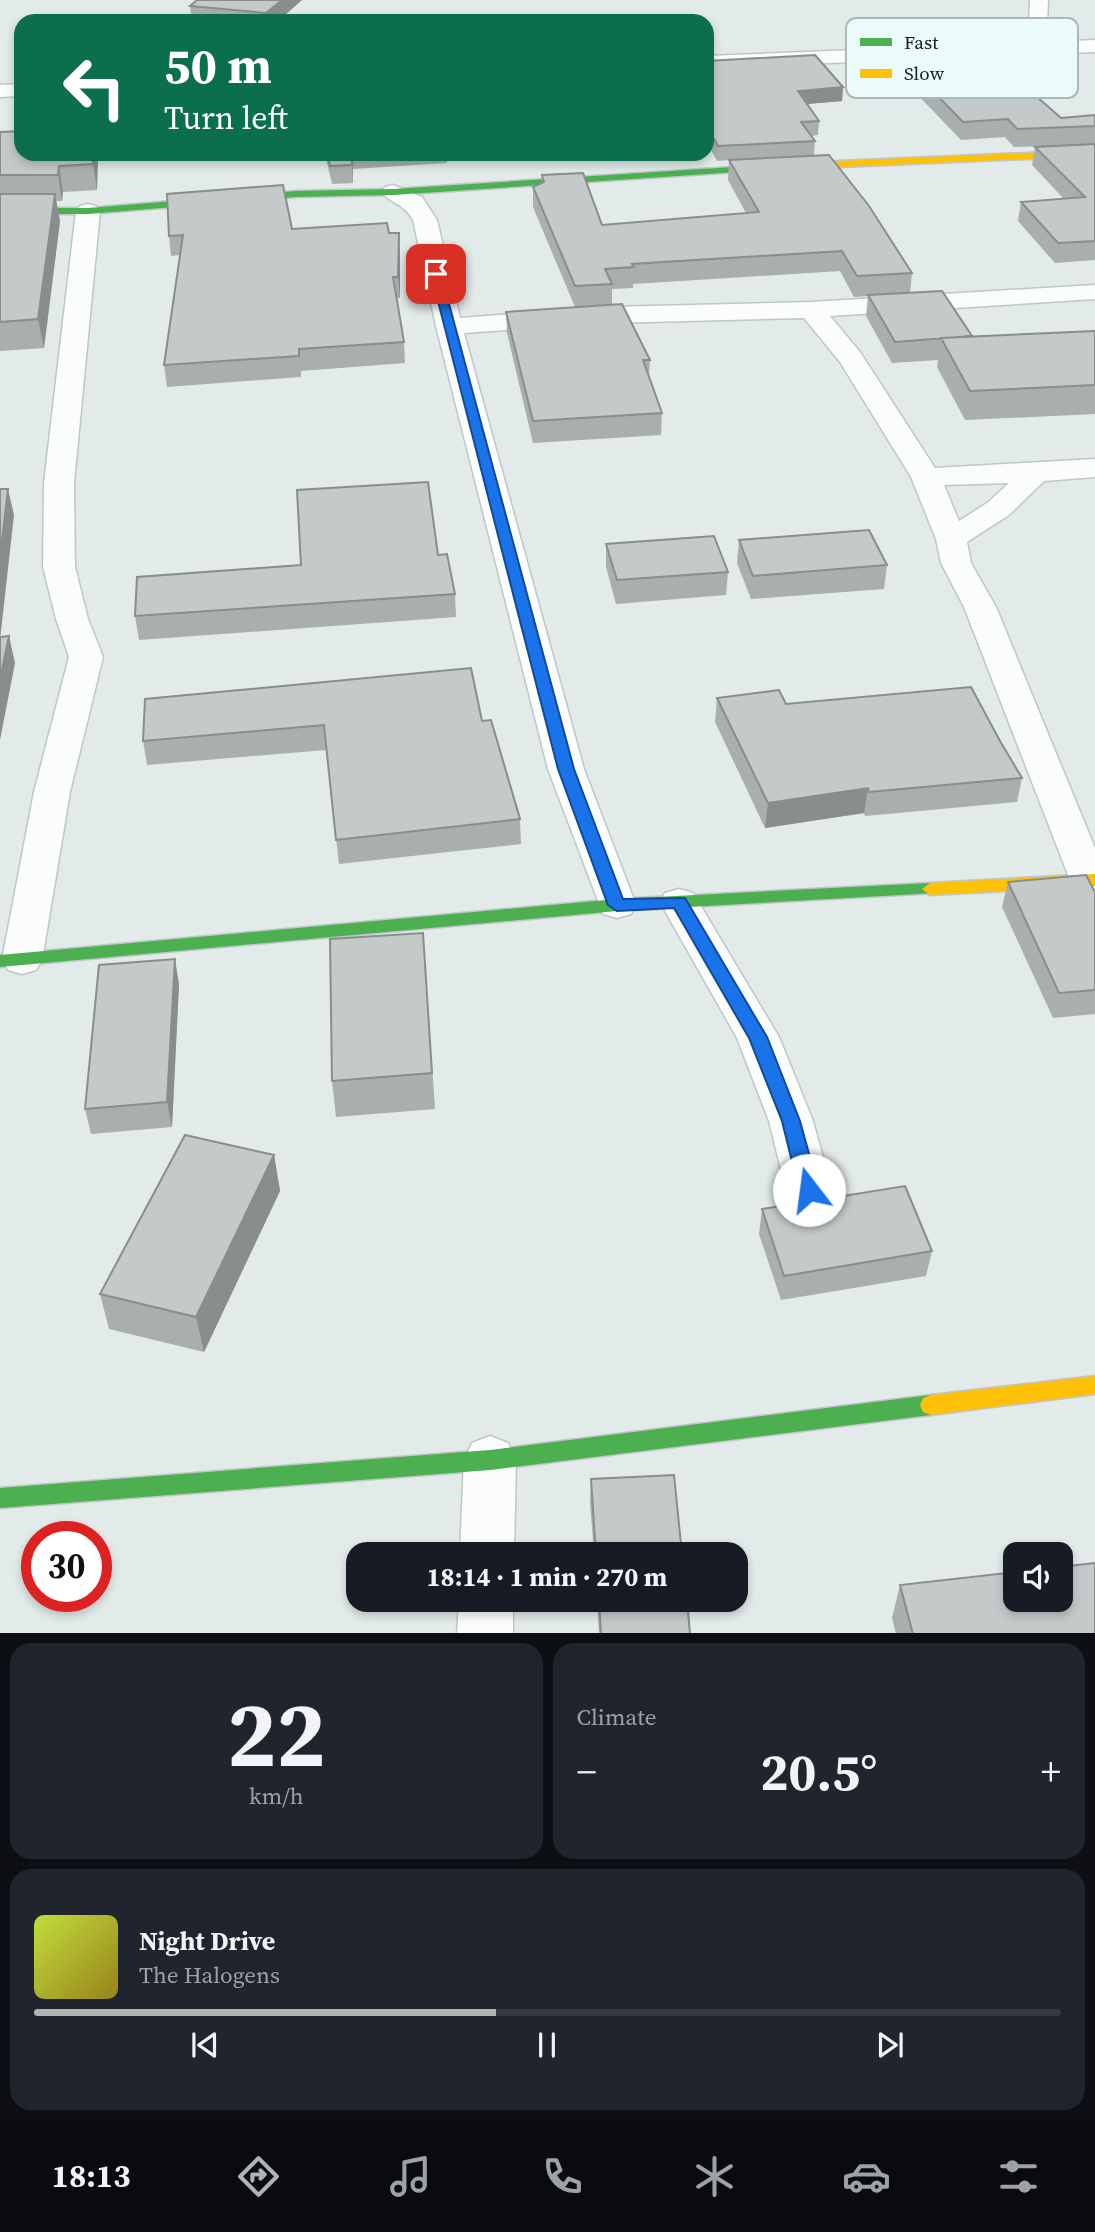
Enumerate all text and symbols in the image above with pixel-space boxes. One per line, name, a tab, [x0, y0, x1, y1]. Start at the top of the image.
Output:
legend	[846, 18, 1078, 98]
text: Fast	[904, 29, 939, 55]
text: 50 m	[164, 32, 272, 99]
icon: left	[49, 42, 140, 133]
text: Slow	[904, 60, 945, 86]
text: Turn left	[164, 96, 288, 140]
pin	[406, 244, 466, 304]
icon: arrive	[417, 255, 455, 293]
position arrow	[772, 1153, 846, 1227]
speed limit sign: 30	[21, 1521, 112, 1612]
map controls	[1003, 1542, 1073, 1612]
button: sound	[1003, 1542, 1073, 1612]
text: 18:14 · 1 min · 270 m	[427, 1559, 667, 1595]
text: 22	[227, 1672, 326, 1796]
text: Climate	[577, 1701, 656, 1733]
text: 20.5°	[760, 1736, 877, 1807]
text: −	[577, 1746, 597, 1798]
text: +	[1041, 1746, 1061, 1798]
text: km/h	[249, 1780, 304, 1812]
text: Night Drive	[139, 1923, 275, 1959]
text: The Halogens	[139, 1959, 280, 1991]
icon: previous	[186, 2026, 224, 2064]
icon: pause	[528, 2026, 566, 2064]
icon: next	[871, 2026, 909, 2064]
icon: directions	[234, 2152, 283, 2201]
icon: music	[386, 2152, 435, 2201]
icon: phone	[538, 2152, 587, 2201]
icon: climate	[690, 2152, 739, 2201]
icon: car	[842, 2152, 891, 2201]
icon: filters	[994, 2152, 1043, 2201]
text: 18:13	[52, 2154, 131, 2198]

